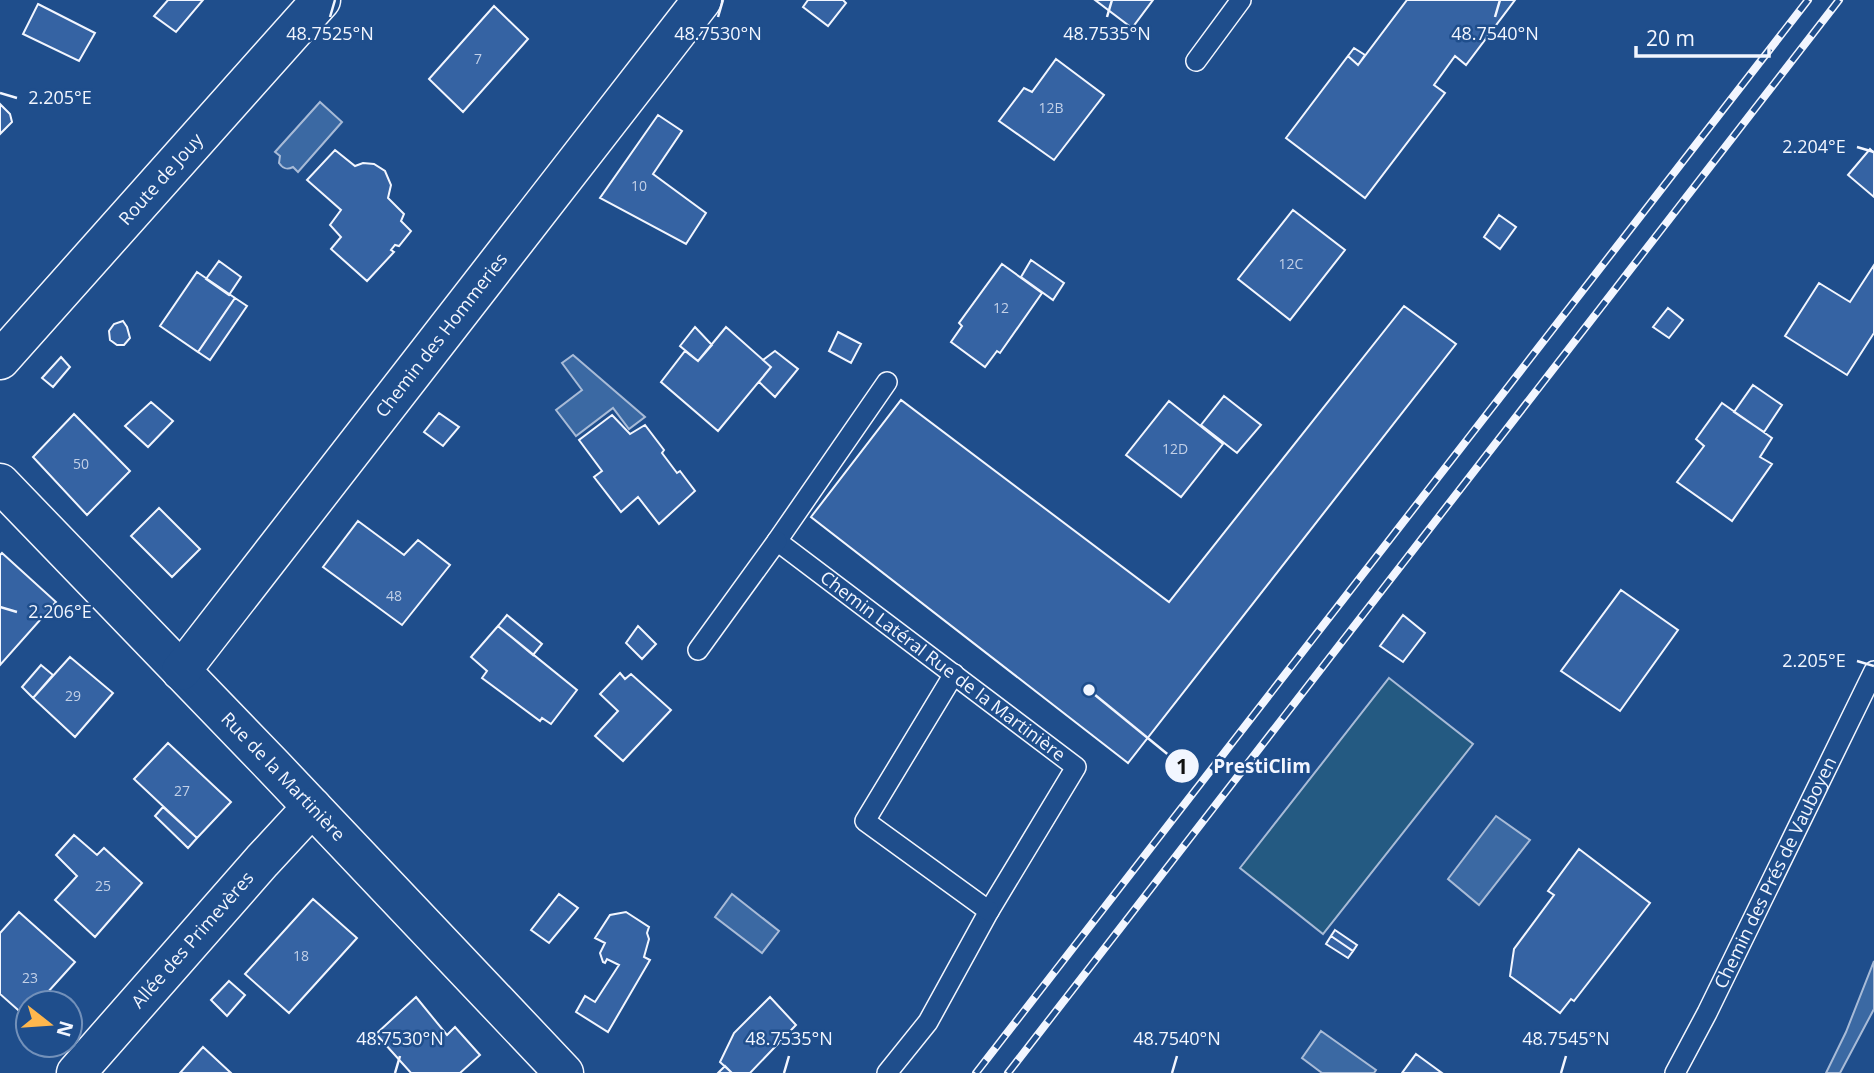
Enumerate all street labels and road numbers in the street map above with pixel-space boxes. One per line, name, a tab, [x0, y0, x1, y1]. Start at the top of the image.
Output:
street label: Route de Jouy	[113, 127, 208, 230]
street label: Chemin des Hommeries	[369, 248, 512, 422]
street label: Chemin Latéral Rue de la Martinière	[816, 565, 1071, 766]
street label: Rue de la Martinière	[216, 707, 351, 846]
street label: Chemin des Prés de Vauboyen	[1708, 753, 1841, 992]
street label: Allée des Primevères	[125, 866, 259, 1013]

